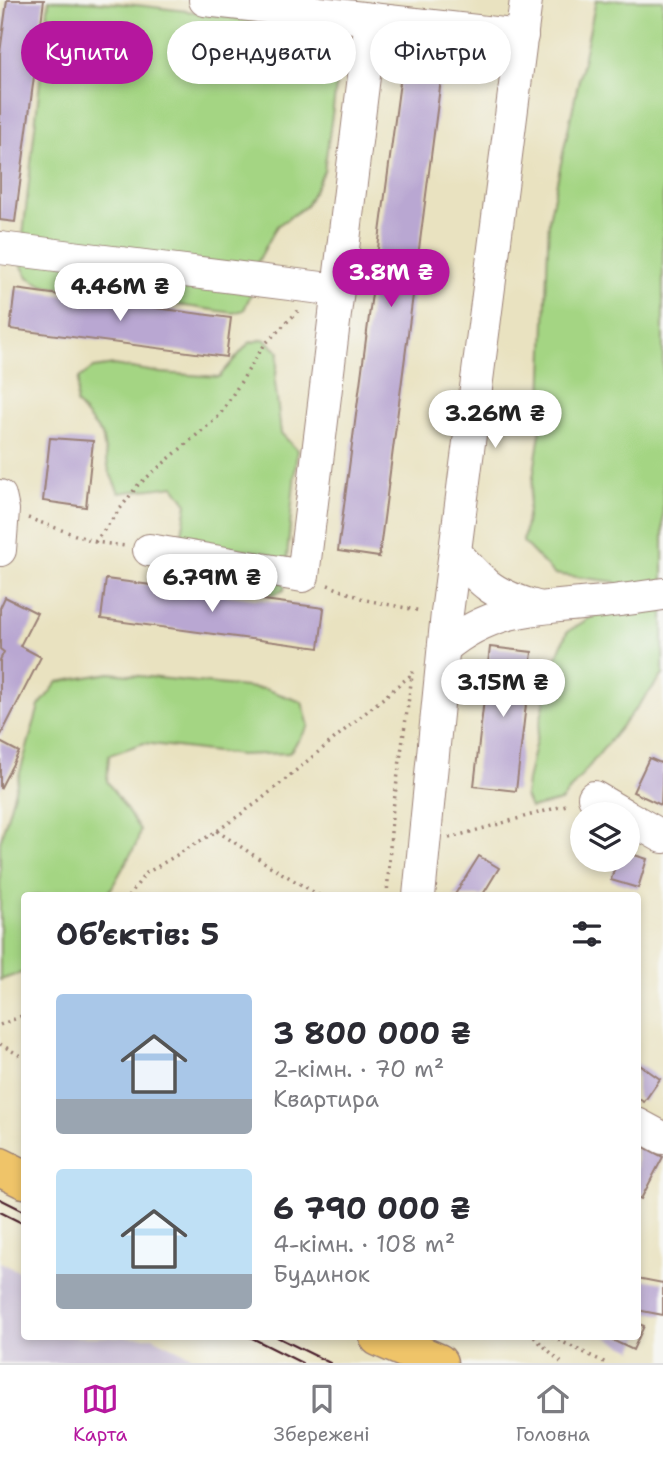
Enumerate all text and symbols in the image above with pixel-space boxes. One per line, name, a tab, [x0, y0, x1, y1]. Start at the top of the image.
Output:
chip: Купити	[21, 21, 153, 84]
chip: Орендувати	[167, 21, 356, 84]
chip: Фільтри	[370, 21, 511, 84]
pin: 3.8M ₴	[334, 250, 448, 309]
text: 3.8M ₴	[349, 257, 433, 287]
pin: 4.46M ₴	[55, 264, 185, 323]
text: 4.46M ₴	[70, 271, 170, 301]
pin: 3.26M ₴	[430, 391, 560, 450]
text: 3.26M ₴	[445, 398, 545, 428]
pin: 6.79M ₴	[147, 554, 277, 614]
text: 6.79M ₴	[163, 562, 261, 592]
pin: 3.15M ₴	[438, 660, 568, 719]
text: 3.15M ₴	[457, 667, 549, 697]
map controls	[570, 802, 640, 872]
button: layers	[570, 802, 640, 872]
text: Об’єктів: 5	[56, 914, 219, 955]
icon: filters	[568, 915, 606, 953]
text: 3 800 000 ₴	[273, 1013, 471, 1054]
icon: home	[112, 1022, 196, 1106]
text: 2-кімн. · 70 m²	[273, 1054, 444, 1084]
text: Квартира	[273, 1084, 379, 1114]
text: 6 790 000 ₴	[273, 1188, 471, 1229]
icon: home	[112, 1197, 196, 1281]
text: 4-кімн. · 108 m²	[273, 1229, 455, 1259]
text: Будинок	[273, 1259, 370, 1289]
tab: Карта	[73, 1380, 127, 1447]
tab: Збережені	[274, 1380, 370, 1447]
tab: Головна	[516, 1380, 590, 1447]

